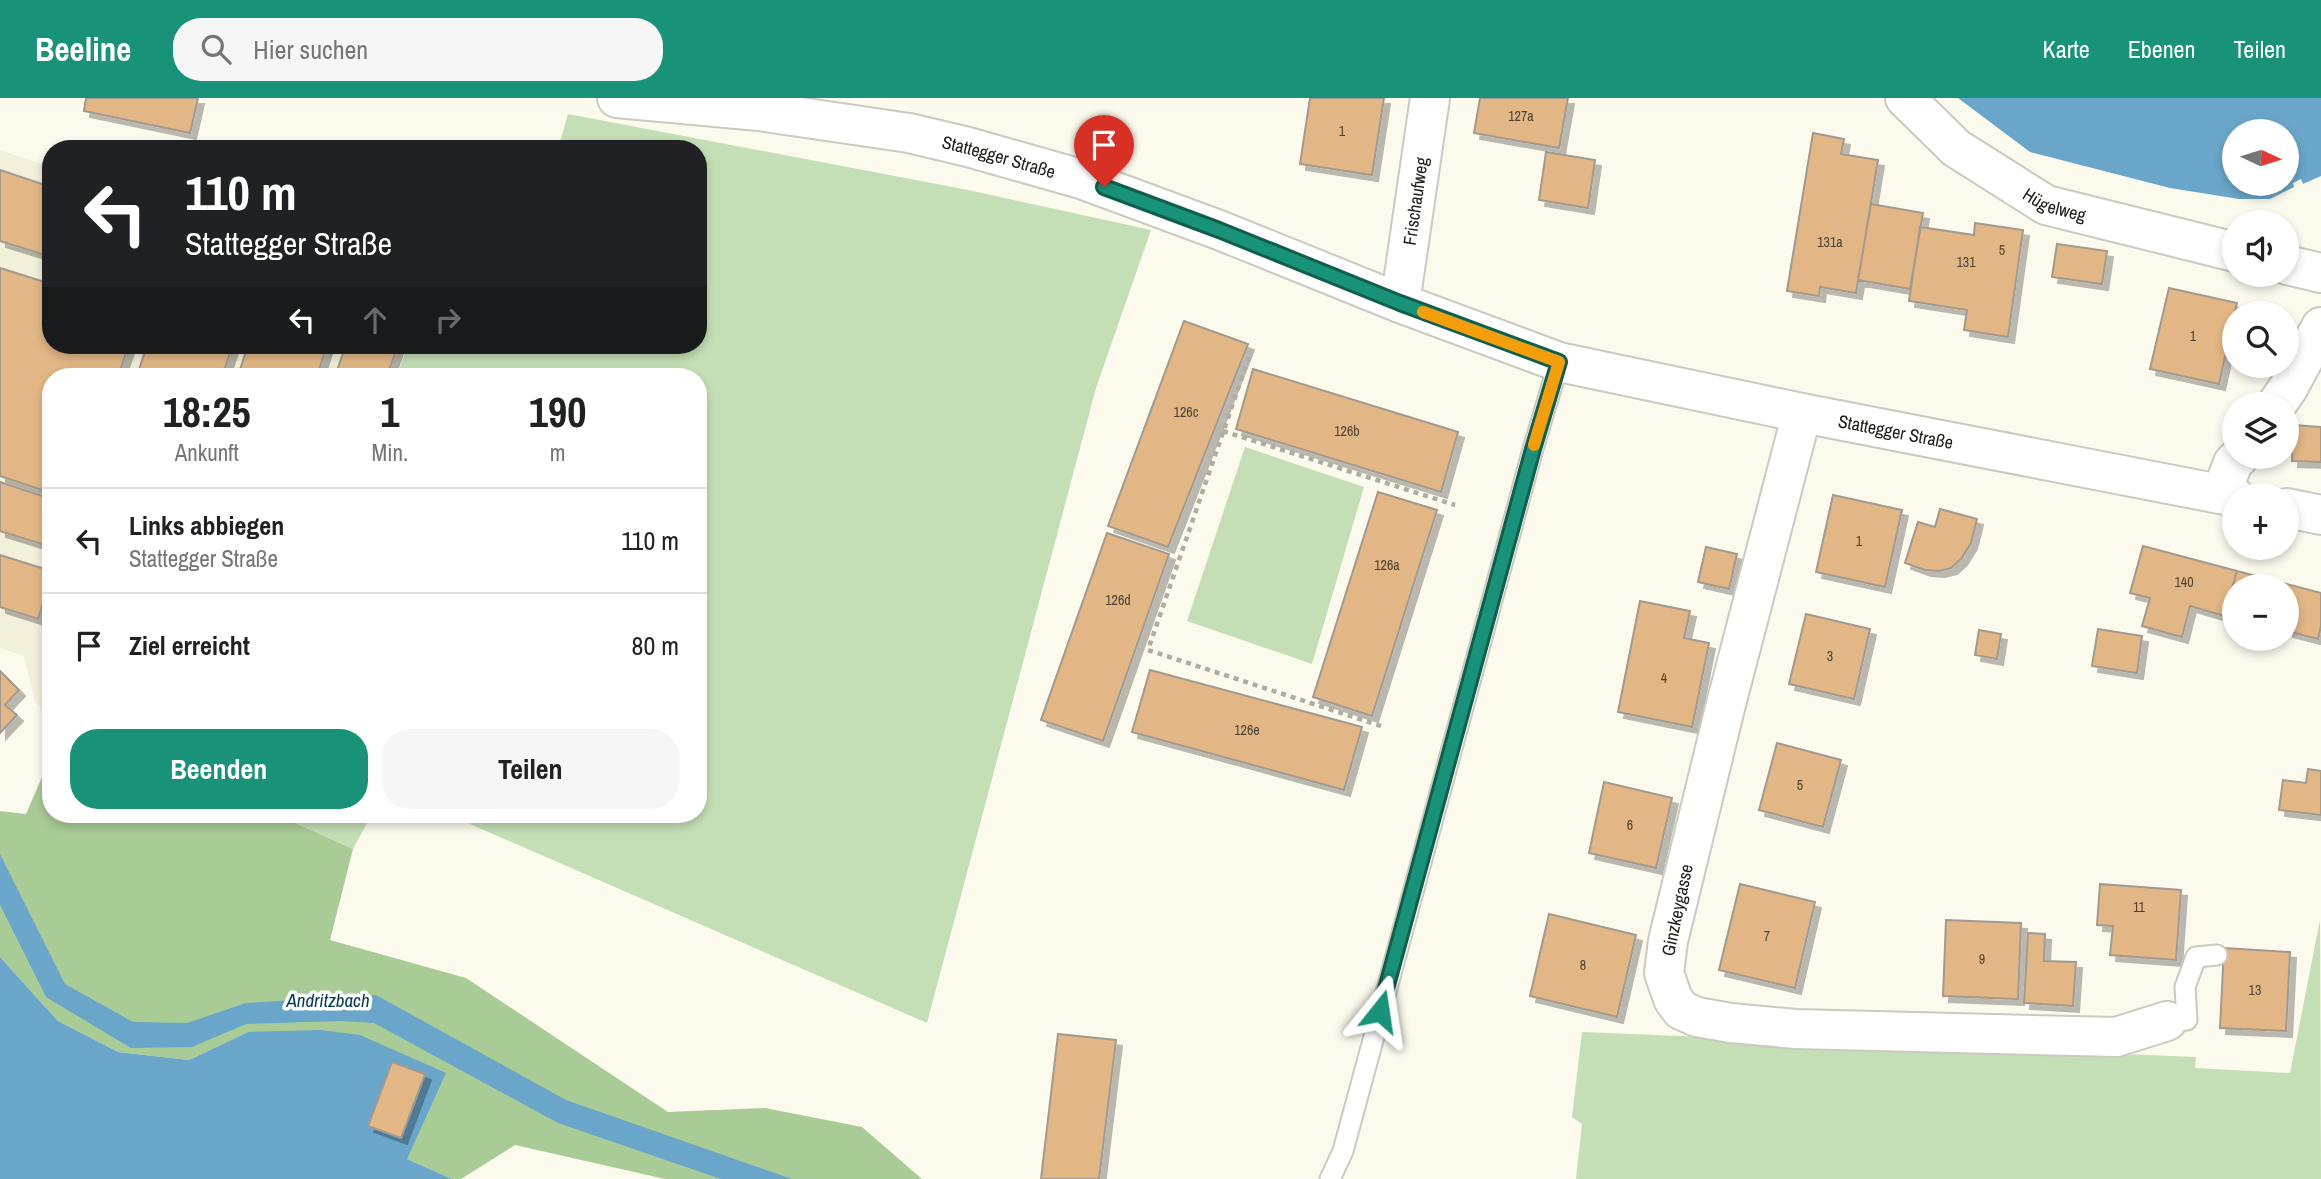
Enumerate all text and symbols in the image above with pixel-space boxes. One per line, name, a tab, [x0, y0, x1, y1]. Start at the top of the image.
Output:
search box	[173, 18, 663, 81]
text: Beeline	[35, 27, 131, 71]
icon: search	[197, 30, 235, 68]
text: Hier suchen	[253, 32, 368, 67]
text: Karte	[2043, 33, 2090, 65]
text: Ebenen	[2128, 33, 2195, 65]
text: Teilen	[2233, 33, 2286, 65]
house number: 127a	[1508, 107, 1534, 125]
pin	[1074, 115, 1134, 187]
north arrow	[2222, 119, 2300, 196]
map controls	[2222, 119, 2299, 651]
house number: 1	[1339, 122, 1346, 140]
icon: arrive	[1085, 126, 1123, 164]
street label: Stattegger Straße	[940, 129, 1058, 184]
street label: Frischaufweg	[1396, 155, 1434, 247]
text: 110 m	[185, 159, 297, 225]
icon: left	[70, 168, 161, 259]
street label: Hügelweg	[2018, 181, 2089, 227]
button: sound	[2222, 210, 2299, 287]
text: Stattegger Straße	[185, 222, 392, 265]
house number: 131a	[1817, 233, 1843, 251]
house number: 5	[1999, 241, 2005, 259]
house number: 131	[1956, 253, 1976, 271]
icon: left	[283, 301, 321, 339]
icon: ahead	[356, 301, 394, 339]
icon: right	[429, 301, 467, 339]
button: search	[2222, 301, 2299, 378]
house number: 1	[2190, 327, 2197, 345]
text: 18:25	[163, 384, 251, 440]
text: 1	[380, 384, 399, 440]
text: 190	[529, 384, 586, 440]
button: layers	[2222, 392, 2299, 469]
house number: 126c	[1174, 403, 1199, 421]
street label: Stattegger Straße	[1836, 408, 1955, 455]
house number: 126b	[1334, 422, 1360, 440]
text: Ankunft	[175, 437, 239, 468]
text: Min.	[371, 437, 408, 468]
text: m	[550, 437, 565, 468]
button: +	[2222, 483, 2299, 560]
text: Links abbiegen	[129, 508, 284, 543]
icon: left	[70, 522, 108, 560]
text: 110 m	[621, 523, 679, 558]
house number: 1	[1856, 532, 1863, 550]
text: Stattegger Straße	[129, 543, 278, 574]
house number: 126a	[1374, 556, 1400, 574]
house number: 140	[2174, 573, 2194, 591]
button: −	[2222, 574, 2299, 651]
house number: 126d	[1105, 591, 1131, 609]
icon: arrive	[70, 627, 108, 665]
text: Ziel erreicht	[129, 628, 250, 663]
text: 80 m	[632, 628, 679, 663]
house number: 3	[1827, 647, 1833, 665]
house number: 4	[1661, 669, 1668, 687]
house number: 126e	[1234, 721, 1260, 739]
button: Beenden	[70, 729, 368, 809]
button: Teilen	[382, 729, 679, 809]
house number: 5	[1797, 776, 1803, 794]
house number: 6	[1627, 816, 1633, 834]
street label: Ginzkeygasse	[1655, 862, 1699, 958]
house number: 11	[2133, 898, 2146, 916]
house number: 7	[1764, 927, 1770, 945]
house number: 9	[1979, 950, 1985, 968]
house number: 8	[1580, 956, 1586, 974]
position arrow	[1343, 974, 1417, 1048]
house number: 13	[2249, 981, 2261, 999]
water label: Andritzbach	[285, 987, 370, 1013]

